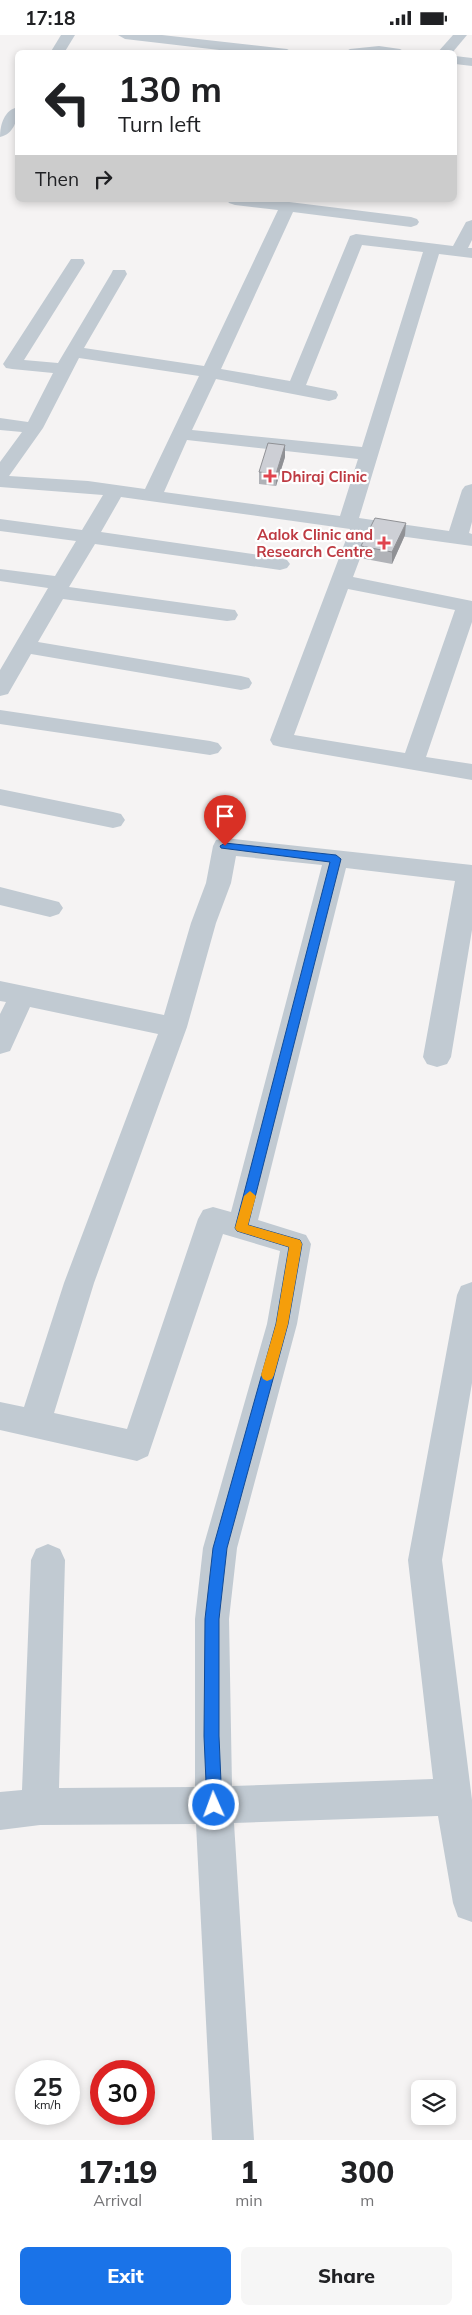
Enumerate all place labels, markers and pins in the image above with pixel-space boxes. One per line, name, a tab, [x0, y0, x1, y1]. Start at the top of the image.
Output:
place label: Dhiraj Clinic	[281, 467, 368, 486]
marker: Dhiraj Clinic	[263, 469, 277, 483]
place label: Aalok Clinic and Research Centre	[256, 525, 373, 561]
marker: Aalok Clinic and Research Centre	[377, 536, 391, 550]
pin	[204, 795, 246, 846]

